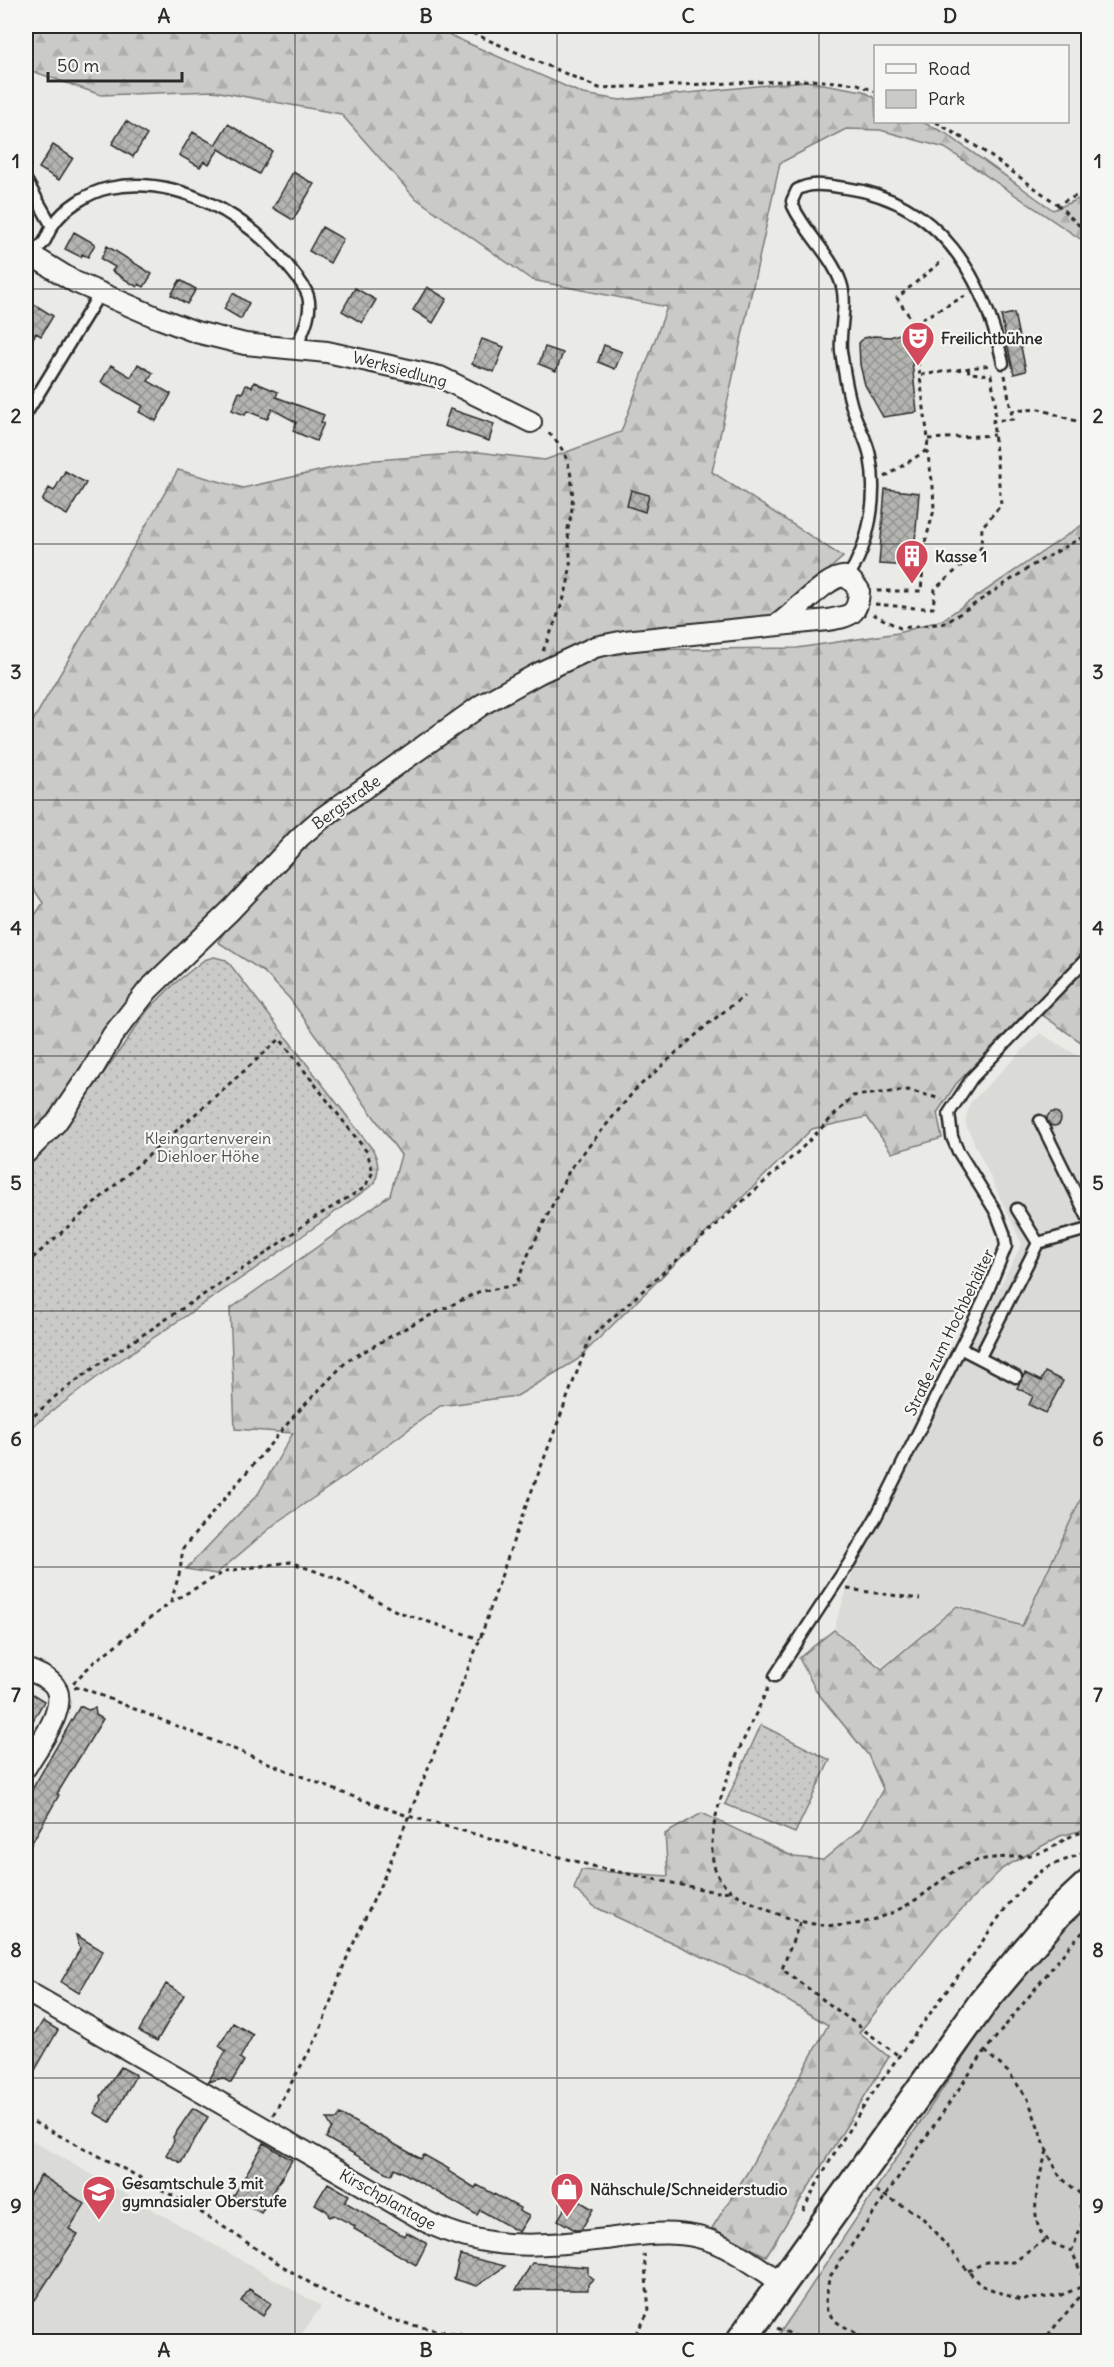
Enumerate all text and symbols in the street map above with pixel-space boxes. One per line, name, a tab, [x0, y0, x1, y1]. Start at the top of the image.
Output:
text: A	[158, 3, 171, 28]
text: B	[419, 3, 433, 28]
text: C	[681, 3, 695, 28]
text: D	[943, 3, 957, 28]
scale bar	[48, 45, 182, 83]
legend	[874, 45, 1069, 123]
text: 50 m	[57, 54, 99, 77]
text: Road	[928, 57, 971, 80]
text: Park	[928, 87, 965, 110]
text: 1	[12, 148, 20, 173]
text: 1	[1094, 148, 1102, 173]
theatre icon: Freilichtbühne	[900, 320, 936, 367]
place label: Freilichtbühne	[941, 328, 1043, 348]
street label: Werksiedlung	[350, 347, 450, 391]
text: 2	[11, 403, 22, 428]
text: 2	[1093, 403, 1104, 428]
building icon: Kasse 1	[894, 538, 930, 585]
place label: Kasse 1	[935, 546, 987, 566]
text: 3	[10, 659, 22, 684]
text: 3	[1092, 659, 1104, 684]
street label: Bergstraße	[308, 770, 384, 834]
text: 4	[10, 915, 22, 940]
text: 4	[1092, 915, 1104, 940]
park label: Kleingartenverein Diehloer Höhe	[145, 1128, 271, 1166]
text: 5	[10, 1170, 22, 1195]
text: 5	[1092, 1170, 1104, 1195]
street label: Straße zum Hochbehälter	[900, 1245, 998, 1419]
text: 6	[10, 1426, 22, 1451]
text: 6	[1092, 1426, 1104, 1451]
text: 7	[11, 1682, 21, 1707]
text: 7	[1093, 1682, 1103, 1707]
text: 8	[10, 1937, 22, 1962]
text: 8	[1092, 1937, 1104, 1962]
street label: Kirschplantage	[336, 2164, 440, 2234]
shop icon: Nähschule/Schneiderstudio	[549, 2171, 585, 2218]
place label: Gesamtschule 3 mit gymnasialer Oberstufe	[122, 2173, 287, 2212]
school or university icon: Gesamtschule 3 mit gymnasialer Oberstufe	[81, 2174, 117, 2221]
place label: Nähschule/Schneiderstudio	[590, 2179, 787, 2199]
text: 9	[10, 2193, 22, 2218]
text: 9	[1092, 2193, 1104, 2218]
text: A	[158, 2337, 171, 2362]
text: B	[419, 2337, 433, 2362]
text: C	[681, 2337, 695, 2362]
text: D	[943, 2337, 957, 2362]

